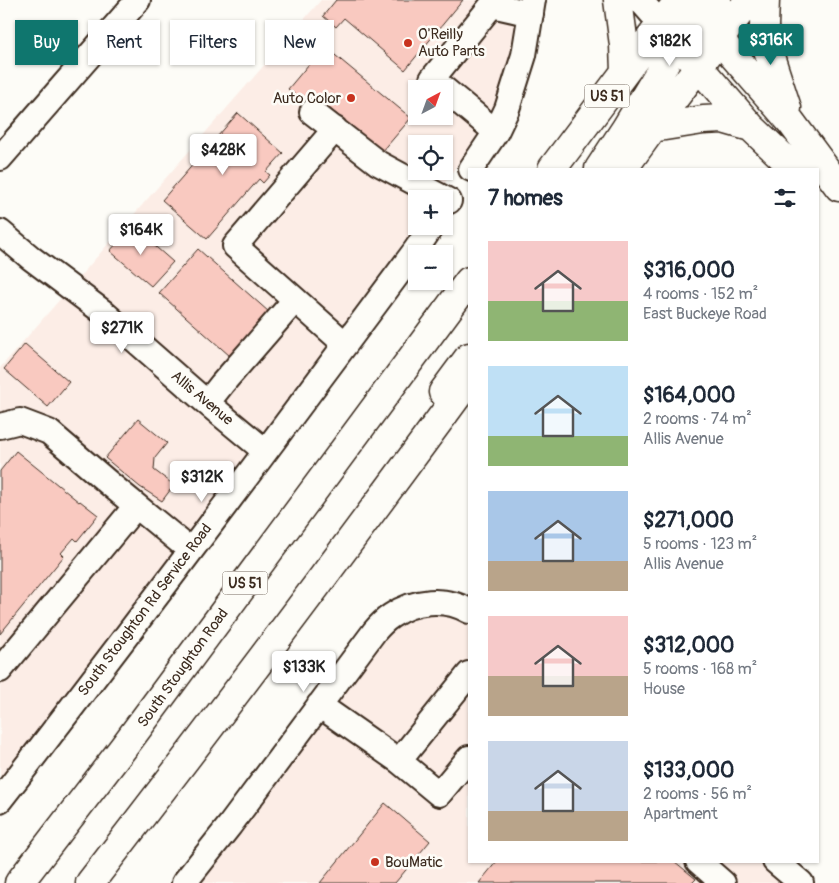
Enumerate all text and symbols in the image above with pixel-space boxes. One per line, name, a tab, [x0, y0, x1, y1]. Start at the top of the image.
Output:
chip: Buy	[15, 20, 78, 65]
chip: Rent	[88, 20, 160, 65]
chip: Filters	[170, 20, 255, 65]
chip: New	[265, 20, 334, 65]
pin: $316K	[736, 23, 806, 66]
pin: $182K	[635, 24, 705, 67]
place label: O'Reilly Auto Parts	[418, 25, 485, 61]
text: $316K	[750, 30, 792, 50]
text: $182K	[649, 31, 691, 51]
marker: O'Reilly Auto Parts	[402, 37, 414, 49]
north arrow	[408, 80, 452, 125]
map controls	[408, 80, 453, 290]
road number: US 51	[584, 84, 630, 108]
place label: Auto Color	[273, 89, 342, 108]
marker: Auto Color	[345, 92, 357, 104]
pin: $428K	[188, 134, 258, 176]
button: locate	[408, 135, 453, 180]
text: $428K	[201, 140, 245, 160]
icon: filters	[771, 184, 799, 212]
text: 7 homes	[488, 185, 563, 212]
button: +	[408, 190, 453, 235]
pin: $164K	[106, 214, 176, 256]
text: $164K	[119, 220, 163, 240]
button: −	[408, 245, 453, 290]
text: $316,000	[643, 257, 735, 284]
icon: home	[528, 261, 588, 321]
text: 4 rooms · 152 m²	[643, 284, 758, 304]
text: East Buckeye Road	[643, 304, 767, 324]
pin: $271K	[87, 312, 157, 354]
text: $271K	[101, 318, 143, 338]
street label: Allis Avenue	[167, 366, 238, 430]
text: $164,000	[643, 382, 735, 409]
icon: home	[528, 386, 588, 446]
text: 2 rooms · 74 m²	[643, 409, 752, 429]
text: Allis Avenue	[643, 429, 724, 449]
pin: $312K	[167, 460, 237, 503]
text: $312K	[181, 467, 223, 487]
text: $271,000	[643, 507, 734, 534]
icon: home	[528, 511, 588, 571]
street label: South Stoughton Rd Service Road	[74, 520, 216, 700]
text: 5 rooms · 123 m²	[643, 534, 757, 554]
text: Allis Avenue	[643, 554, 724, 574]
road number: US 51	[222, 572, 268, 594]
street label: South Stoughton Road	[133, 605, 233, 731]
text: $312,000	[643, 632, 734, 659]
icon: home	[528, 636, 588, 696]
pin: $133K	[269, 650, 339, 693]
text: $133K	[283, 657, 325, 677]
text: 5 rooms · 168 m²	[643, 659, 757, 679]
text: House	[643, 679, 685, 699]
text: $133,000	[643, 757, 734, 784]
icon: home	[528, 761, 588, 821]
text: 2 rooms · 56 m²	[643, 784, 752, 804]
text: Apartment	[643, 804, 718, 824]
place label: BouMatic	[385, 853, 443, 872]
marker: BouMatic	[369, 856, 381, 868]

